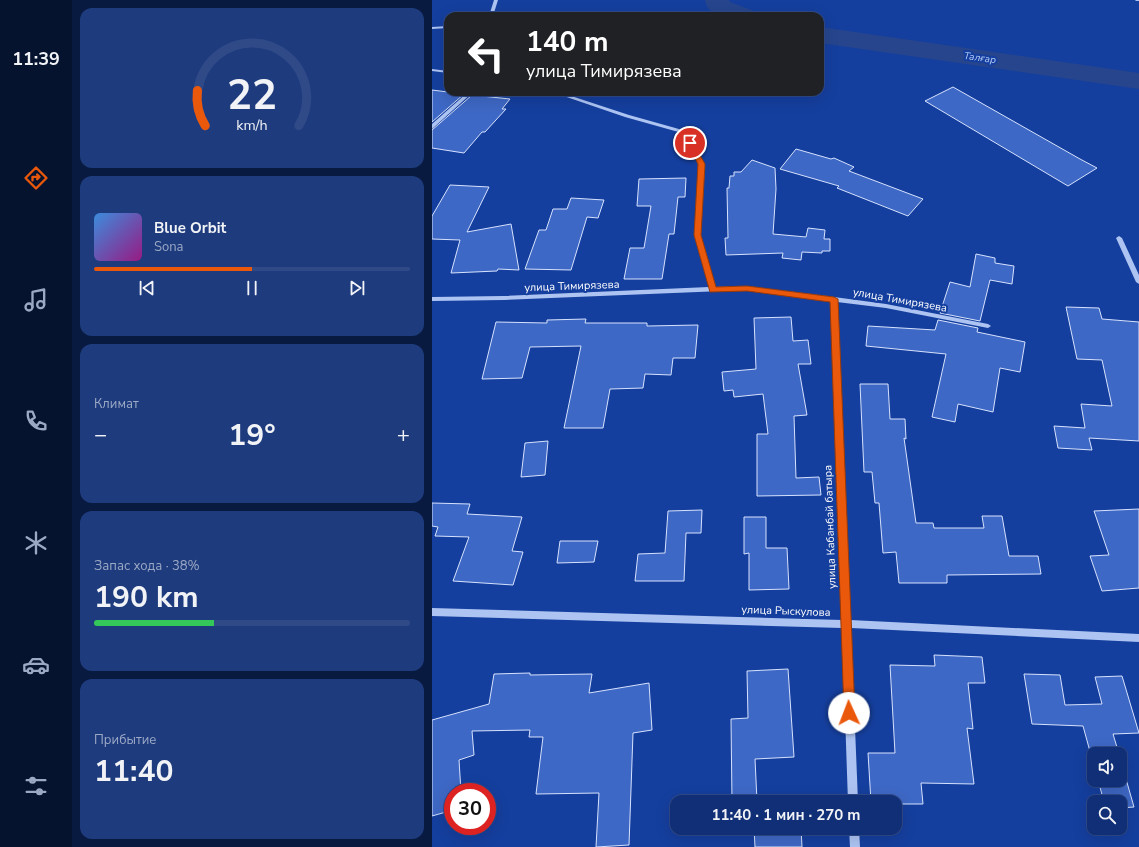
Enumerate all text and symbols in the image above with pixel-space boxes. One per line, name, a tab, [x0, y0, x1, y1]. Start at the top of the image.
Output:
text: 140 m	[526, 23, 609, 61]
icon: left	[460, 28, 512, 80]
text: 11:39	[12, 47, 60, 71]
water label: Талғар	[963, 49, 997, 67]
text: улица Тимирязева	[526, 59, 682, 83]
text: 22	[227, 67, 277, 124]
text: km/h	[236, 115, 268, 134]
pin	[673, 126, 707, 160]
icon: arrive	[679, 132, 701, 154]
icon: directions	[22, 164, 50, 192]
text: Blue Orbit	[154, 218, 226, 238]
text: Sona	[154, 238, 184, 256]
icon: previous	[136, 277, 158, 299]
icon: pause	[241, 277, 263, 299]
icon: next	[346, 277, 368, 299]
street label: улица Тимирязева	[524, 277, 620, 295]
street label: улица Тимирязева	[852, 284, 948, 316]
icon: music	[22, 286, 50, 314]
text: Климат	[94, 395, 139, 413]
icon: phone	[22, 407, 50, 435]
text: 19°	[228, 415, 276, 456]
text: −	[94, 420, 107, 450]
text: +	[397, 420, 410, 450]
street label: улица Кабанбай батыра	[820, 465, 840, 589]
icon: climate	[22, 529, 50, 557]
text: Запас хода · 38%	[94, 557, 200, 575]
text: 190 km	[94, 577, 199, 618]
street label: улица Рыскулова	[741, 602, 831, 620]
icon: car	[22, 651, 50, 679]
position arrow	[828, 692, 870, 734]
text: Прибытие	[94, 731, 156, 749]
map controls	[1087, 747, 1127, 835]
button: sound	[1087, 747, 1127, 787]
text: 11:40	[94, 751, 173, 792]
icon: filters	[22, 772, 50, 800]
speed limit sign: 30	[444, 783, 496, 835]
button: search	[1087, 795, 1127, 835]
text: 11:40 · 1 мин · 270 m	[711, 805, 861, 825]

